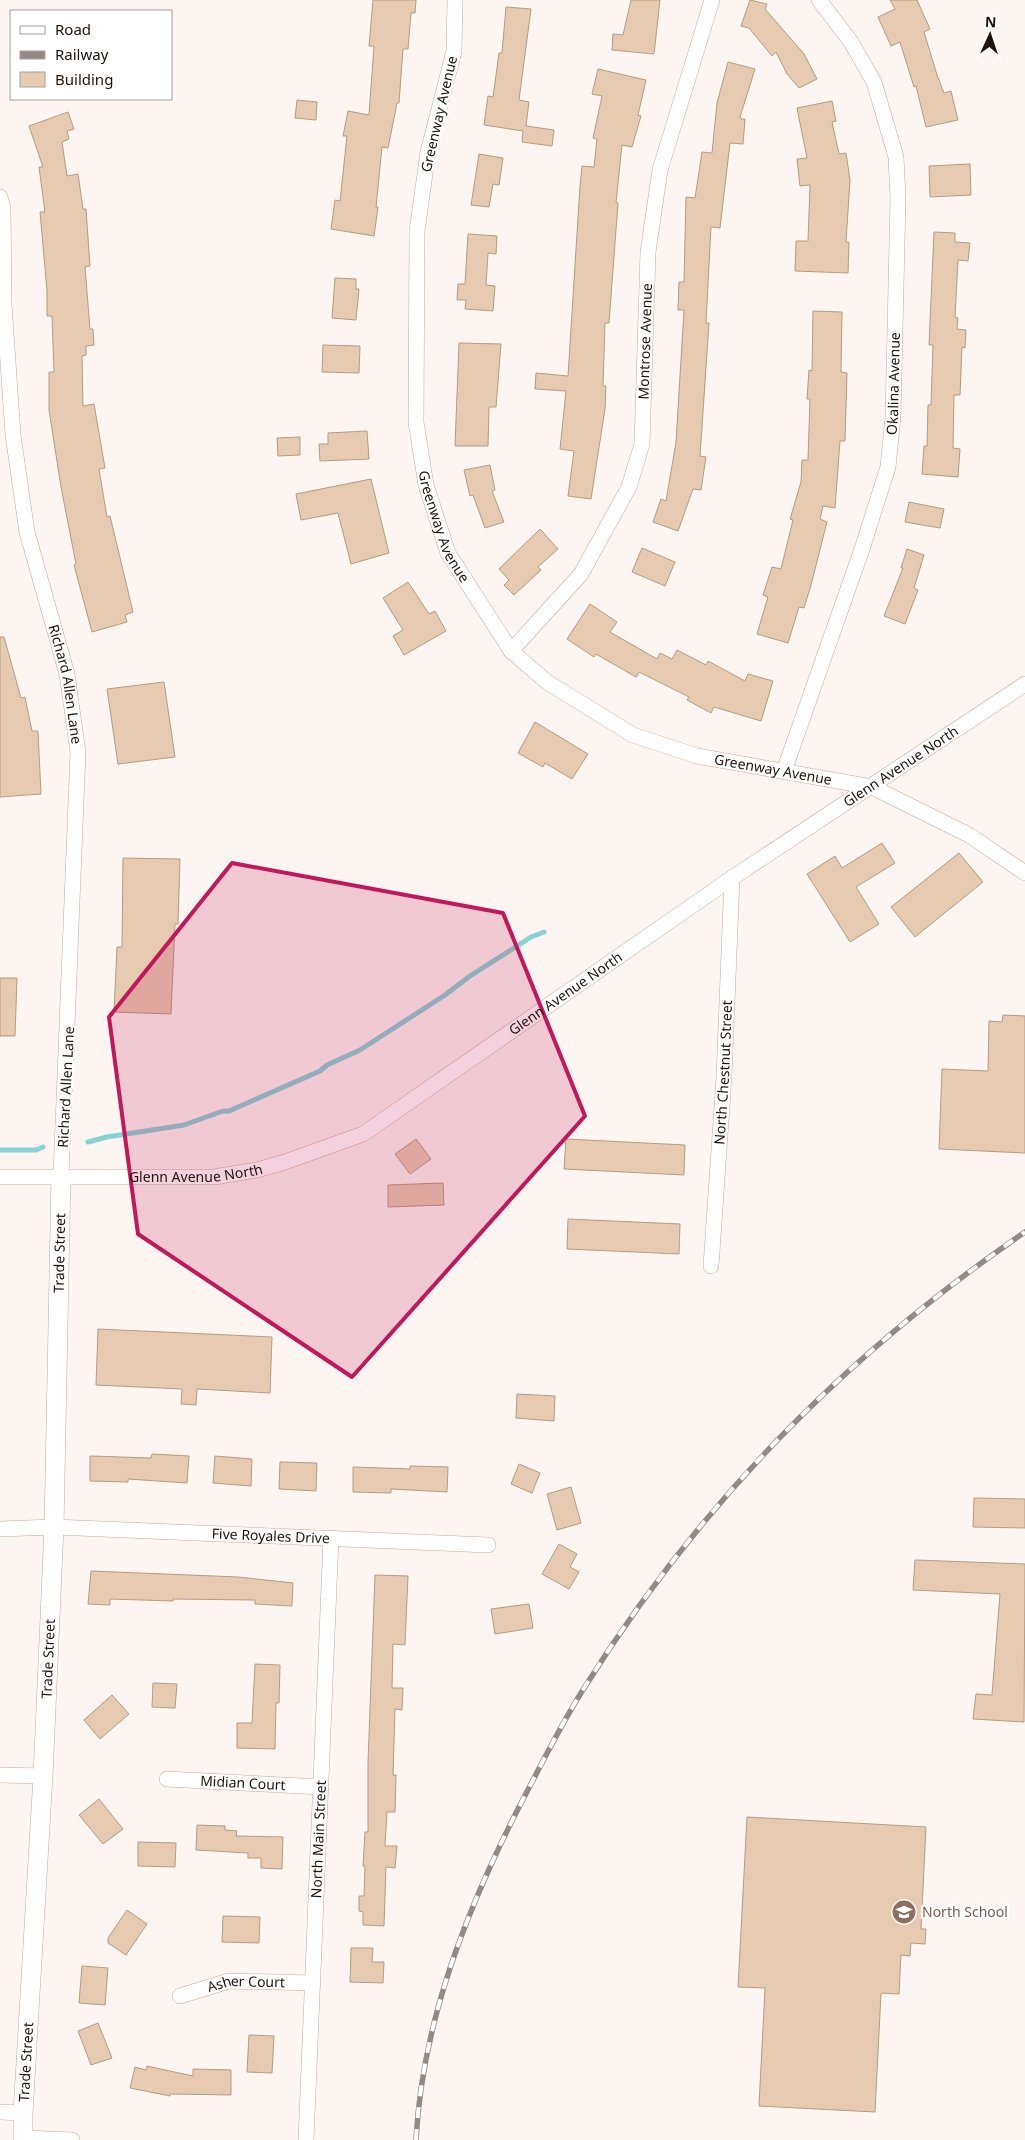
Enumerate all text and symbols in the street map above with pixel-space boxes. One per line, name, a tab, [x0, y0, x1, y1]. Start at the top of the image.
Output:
legend	[10, 10, 172, 100]
north arrow	[965, 10, 1015, 60]
text: N	[985, 12, 997, 31]
text: Road	[55, 19, 91, 39]
text: Railway	[55, 44, 109, 64]
street label: Greenway Avenue	[416, 54, 461, 174]
text: Building	[55, 69, 113, 89]
street label: Montrose Avenue	[633, 283, 656, 400]
street label: Okalina Avenue	[881, 332, 904, 436]
street label: Greenway Avenue	[415, 469, 474, 586]
street label: Richard Allen Lane	[45, 622, 87, 745]
street label: Glenn Avenue North	[839, 721, 962, 811]
street label: Greenway Avenue	[713, 749, 834, 789]
street label: Glenn Avenue North	[505, 947, 626, 1039]
street label: North Chestnut Street	[709, 1000, 736, 1145]
street label: Richard Allen Lane	[53, 1026, 78, 1148]
street label: Glenn Avenue North	[129, 1159, 265, 1186]
street label: Trade Street	[49, 1213, 69, 1293]
street label: Five Royales Drive	[211, 1524, 330, 1547]
street label: Trade Street	[36, 1618, 59, 1699]
street label: Midian Court	[200, 1771, 286, 1794]
street label: North Main Street	[306, 1780, 330, 1899]
school or university icon: North School	[891, 1899, 917, 1925]
place label: North School	[922, 1902, 1008, 1921]
street label: Asher Court	[205, 1971, 285, 1996]
street label: Trade Street	[14, 2022, 37, 2102]

